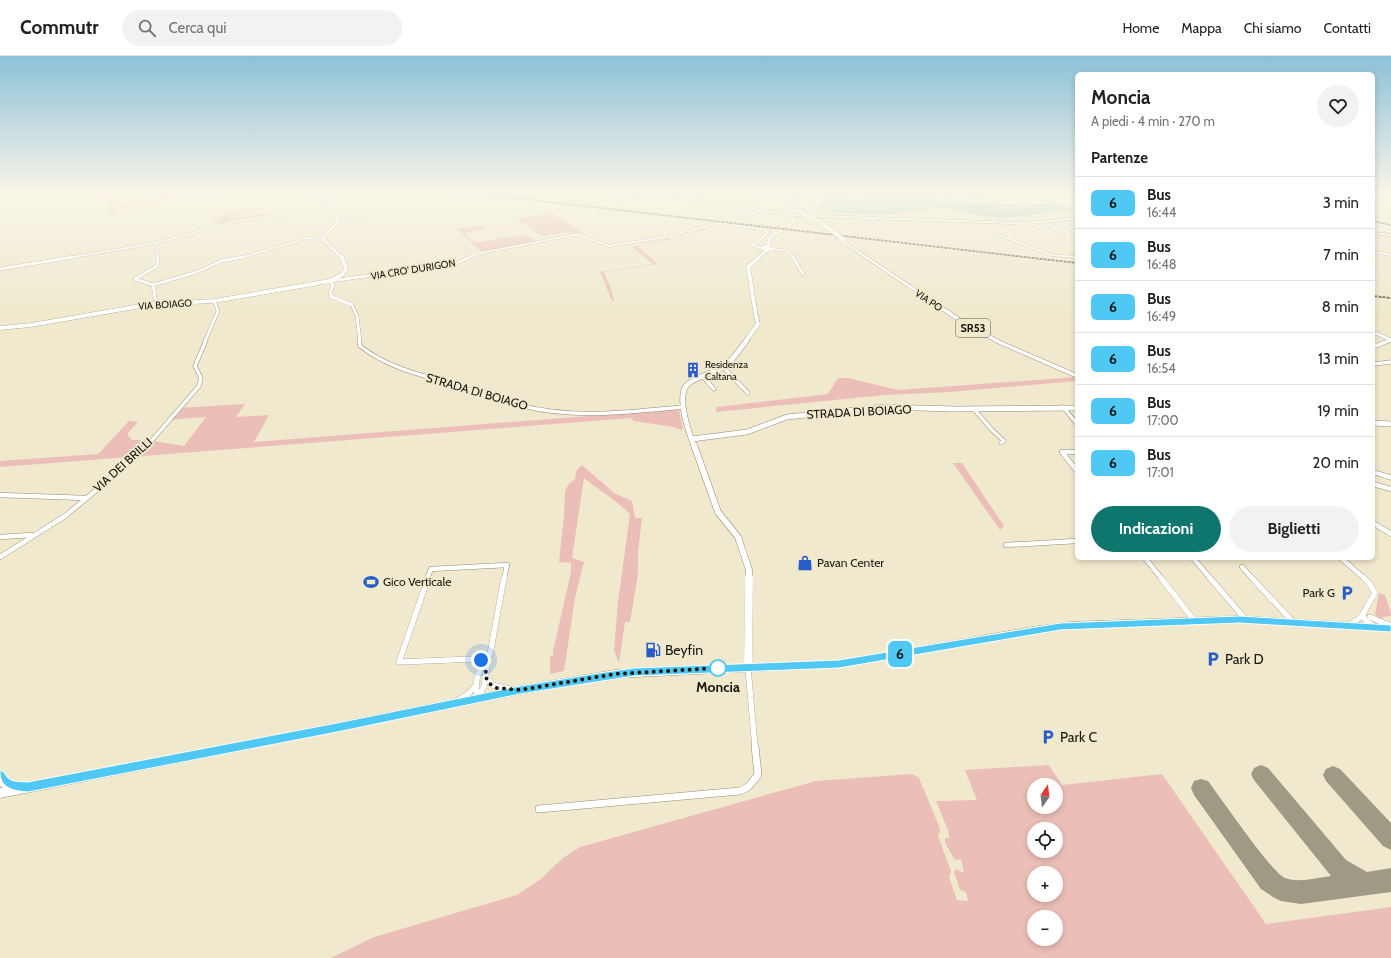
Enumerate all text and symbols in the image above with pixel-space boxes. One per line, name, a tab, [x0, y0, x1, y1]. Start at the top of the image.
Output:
search box	[122, 10, 402, 46]
text: Commutr	[20, 16, 98, 39]
icon: search	[136, 17, 158, 39]
text: Cerca qui	[168, 19, 227, 37]
text: Home	[1122, 19, 1159, 37]
text: Mappa	[1181, 19, 1222, 37]
text: Chi siamo	[1244, 19, 1301, 37]
text: Contatti	[1323, 19, 1371, 37]
button: heart	[1317, 85, 1359, 127]
text: Moncia	[1091, 86, 1151, 109]
text: A piedi · 4 min · 270 m	[1091, 113, 1215, 129]
text: Partenze	[1091, 149, 1148, 167]
text: Bus	[1147, 186, 1171, 204]
text: 6	[1109, 194, 1117, 212]
text: 3 min	[1323, 194, 1359, 212]
text: 16:44	[1147, 204, 1176, 220]
text: Bus	[1147, 238, 1171, 256]
text: 6	[1109, 246, 1117, 264]
text: 7 min	[1323, 246, 1359, 264]
street label: VIA CRO' DURIGON	[370, 256, 456, 283]
text: 16:48	[1147, 256, 1177, 272]
street label: VIA PO	[912, 287, 945, 314]
text: Bus	[1147, 290, 1171, 308]
street label: VIA BOIAGO	[138, 296, 193, 313]
text: 6	[1109, 298, 1117, 316]
text: 8 min	[1322, 298, 1359, 316]
text: 16:49	[1147, 308, 1176, 324]
road number: SR53	[956, 319, 990, 337]
text: Bus	[1147, 342, 1171, 360]
text: 6	[1109, 350, 1117, 368]
text: 13 min	[1318, 350, 1359, 368]
place label: Residenza Caltana	[705, 358, 748, 383]
text: 16:54	[1147, 360, 1176, 376]
building icon: Residenza Caltana	[684, 361, 702, 379]
street label: STRADA DI BOIAGO	[424, 370, 530, 413]
text: Bus	[1147, 394, 1171, 412]
street label: STRADA DI BOIAGO	[806, 401, 912, 422]
text: 6	[1109, 402, 1117, 420]
text: 19 min	[1317, 402, 1359, 420]
text: 17:00	[1147, 412, 1179, 428]
street label: VIA DEI BRILLI	[90, 434, 155, 495]
text: Bus	[1147, 446, 1171, 464]
text: 6	[1109, 454, 1117, 472]
text: 20 min	[1313, 454, 1359, 472]
text: 17:01	[1147, 464, 1174, 480]
button: Indicazioni	[1091, 506, 1221, 552]
button: Biglietti	[1229, 506, 1359, 552]
shop icon: Pavan Center	[796, 554, 814, 572]
place label: Pavan Center	[817, 555, 884, 570]
sports icon: Gico Verticale	[362, 573, 380, 591]
place label: Gico Verticale	[383, 574, 451, 589]
parking icon: Park G	[1338, 584, 1356, 602]
place label: Park G	[1303, 585, 1335, 600]
fuel station icon: Beyfin	[644, 641, 662, 659]
place label: Beyfin	[665, 641, 703, 659]
line badge: 6	[887, 641, 913, 667]
text: 6	[896, 645, 904, 663]
your location	[471, 650, 491, 670]
parking icon: Park D	[1204, 650, 1222, 668]
place label: Park D	[1225, 650, 1264, 668]
marker: Moncia	[709, 659, 727, 677]
place label: Moncia	[696, 678, 740, 696]
parking icon: Park C	[1039, 728, 1057, 746]
place label: Park C	[1060, 728, 1097, 746]
north arrow	[1027, 778, 1063, 814]
map controls	[1027, 778, 1063, 946]
button: locate	[1027, 822, 1063, 858]
button: +	[1027, 866, 1063, 902]
button: −	[1027, 910, 1063, 946]

